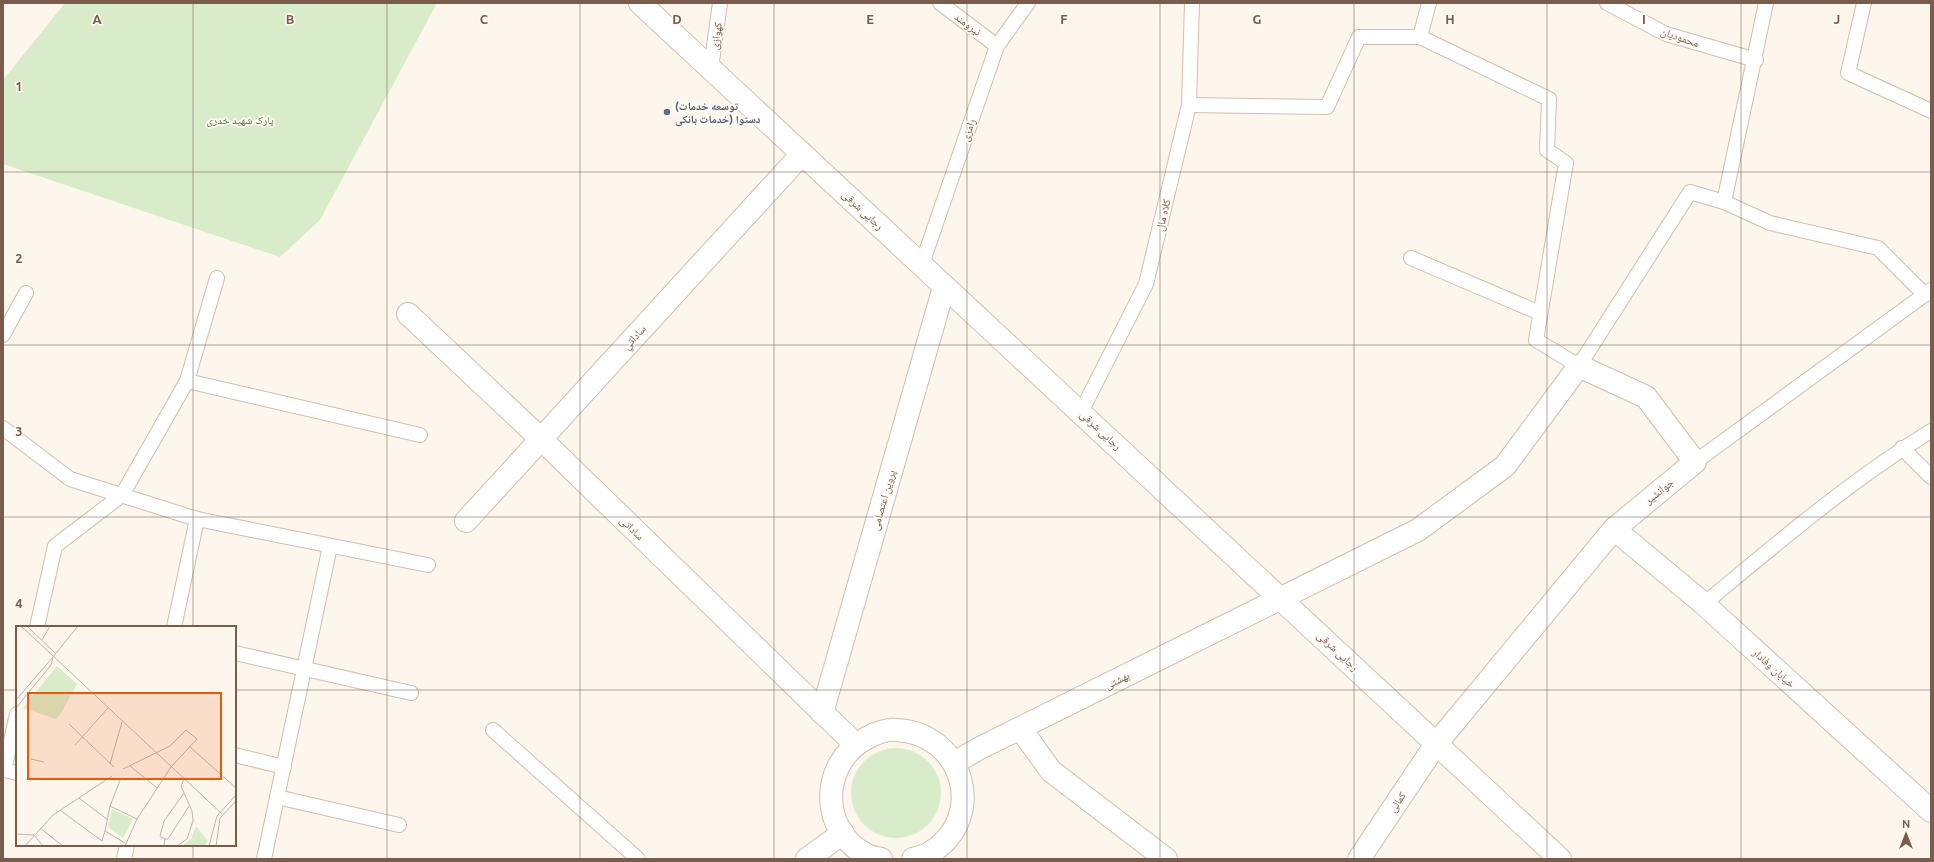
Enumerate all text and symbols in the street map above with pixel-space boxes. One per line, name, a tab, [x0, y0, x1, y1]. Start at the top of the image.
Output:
street label: نیرومند	[952, 10, 984, 38]
text: A	[92, 12, 102, 26]
text: B	[286, 12, 295, 26]
text: C	[480, 12, 489, 26]
text: D	[672, 12, 682, 26]
text: E	[866, 12, 874, 26]
text: F	[1060, 12, 1068, 26]
text: G	[1253, 12, 1262, 26]
text: H	[1445, 12, 1455, 26]
text: I	[1642, 12, 1646, 26]
text: J	[1834, 12, 1840, 26]
street label: کهوازی	[708, 21, 725, 51]
street label: محمودیان	[1659, 25, 1701, 50]
text: 1	[15, 79, 23, 93]
place label: (توسعه خدمات دستوا (خدمات بانکی	[675, 100, 761, 127]
marker: (توسعه خدمات دستوا (خدمات بانکی	[662, 107, 672, 117]
park label: پارک شهید خدری	[206, 114, 274, 127]
street label: رامزی	[959, 117, 978, 143]
street label: رجایی شرقی	[839, 188, 886, 233]
street label: کلاه مال	[1153, 197, 1174, 232]
text: 2	[15, 251, 23, 265]
street label: ساداتي	[620, 322, 650, 353]
street label: رجایی شرقی	[1077, 408, 1124, 453]
text: 3	[15, 424, 23, 438]
street label: پروین اعتصامی	[869, 468, 898, 532]
street label: جوانشیر	[1641, 476, 1676, 507]
street label: ساداتی	[617, 514, 646, 543]
text: 4	[15, 596, 23, 610]
inset map	[16, 626, 236, 846]
street label: رجایی شرقی	[1314, 629, 1361, 674]
street label: خیابان وفادار	[1749, 645, 1798, 691]
street label: بهشتی	[1103, 669, 1132, 692]
street label: کمالی	[1386, 789, 1409, 815]
north arrow	[1886, 814, 1926, 854]
text: N	[1902, 818, 1910, 830]

